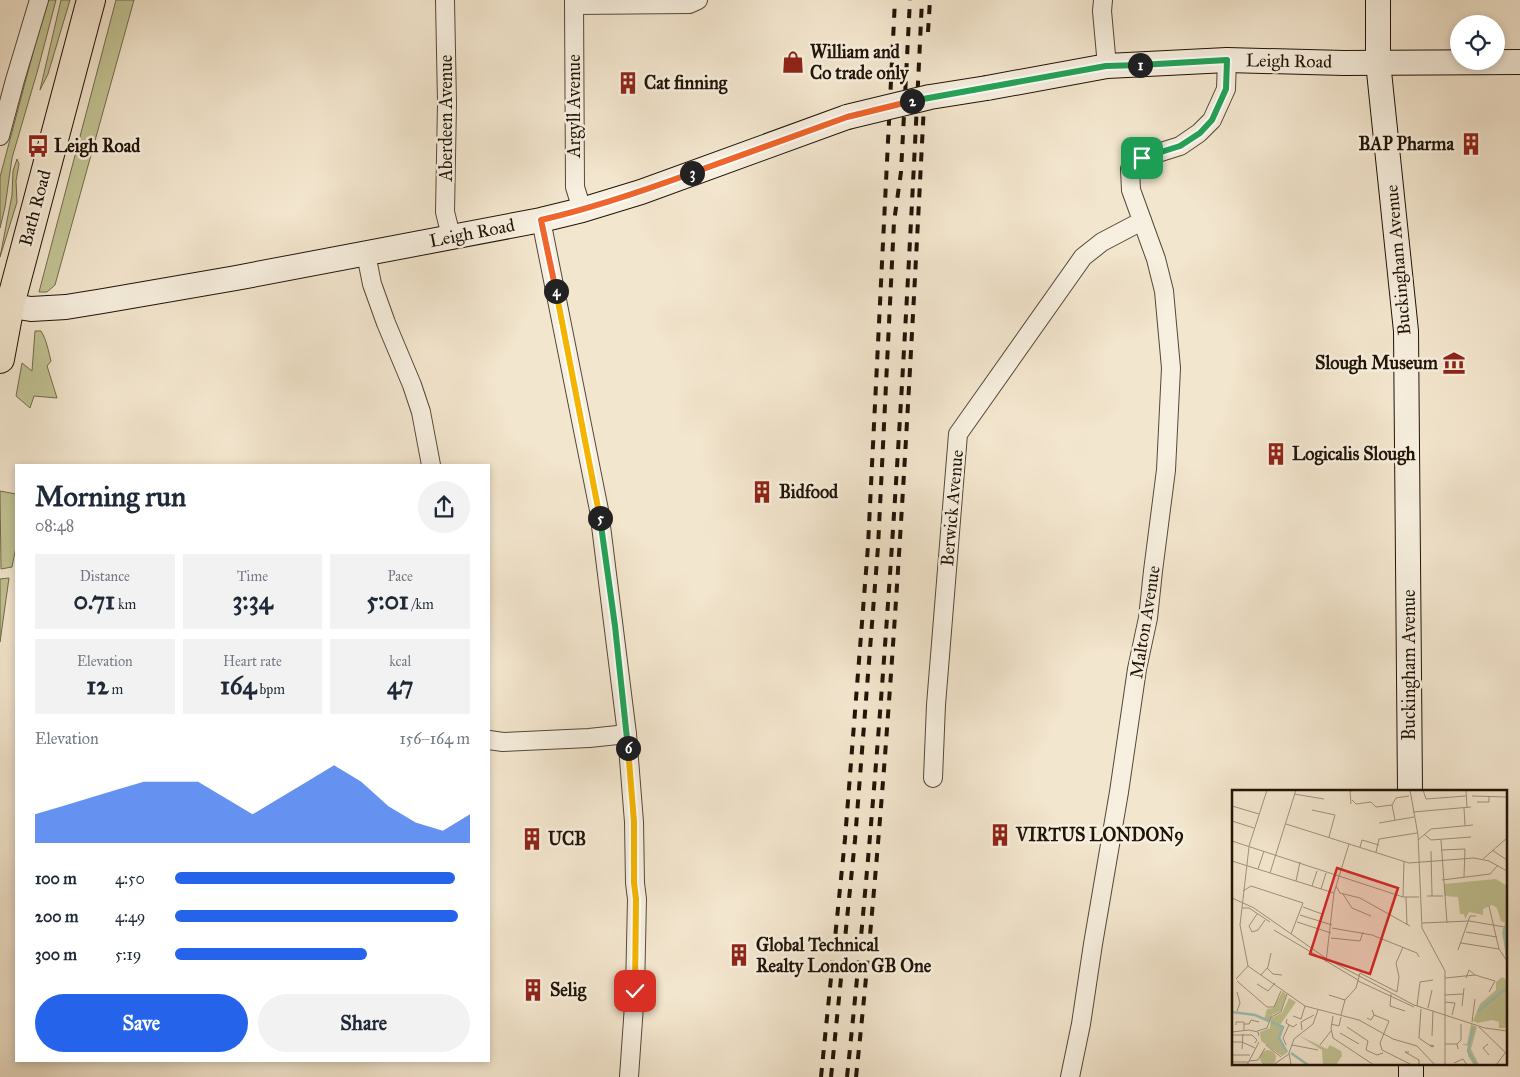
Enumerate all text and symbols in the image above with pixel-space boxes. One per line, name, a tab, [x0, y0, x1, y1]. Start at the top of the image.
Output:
map controls	[1450, 15, 1505, 70]
button: locate	[1450, 15, 1505, 70]
place label: William and Co trade only	[810, 41, 910, 85]
shop icon: William and Co trade only	[780, 49, 806, 75]
street label: Leigh Road	[1246, 49, 1332, 74]
pin: 1	[1128, 52, 1152, 78]
street label: Argyll Avenue	[563, 54, 586, 159]
street label: Aberdeen Avenue	[435, 55, 457, 182]
text: 1	[1138, 57, 1143, 74]
building icon: Cat finning	[615, 70, 641, 96]
place label: Cat finning	[644, 72, 728, 95]
pin: 2	[900, 88, 924, 114]
text: 2	[909, 93, 916, 110]
building icon: BAP Pharma	[1458, 131, 1484, 157]
bus stop icon: Leigh Road	[25, 133, 51, 159]
place label: BAP Pharma	[1358, 133, 1454, 155]
place label: Leigh Road	[54, 135, 141, 158]
pin	[1121, 137, 1163, 179]
icon: arrive	[1128, 144, 1156, 172]
pin: 3	[680, 160, 704, 186]
text: 3	[690, 165, 695, 182]
street label: Bath Road	[14, 167, 56, 249]
street label: Buckingham Avenue	[1380, 184, 1417, 336]
street label: Leigh Road	[428, 214, 517, 253]
pin: 4	[544, 278, 568, 304]
text: 4	[553, 283, 560, 300]
museum icon: Slough Museum	[1441, 350, 1467, 376]
place label: Slough Museum	[1315, 352, 1439, 375]
building icon: Logicalis Slough	[1263, 441, 1289, 467]
place label: Logicalis Slough	[1292, 443, 1417, 466]
street label: Berwick Avenue	[936, 449, 968, 567]
text: Morning run	[35, 479, 186, 514]
building icon: Bidfood	[749, 479, 775, 505]
button: share	[418, 481, 470, 533]
place label: Bidfood	[779, 481, 839, 503]
pin: 5	[588, 506, 612, 530]
text: 5	[597, 510, 604, 527]
text: 08:48	[35, 516, 74, 535]
street label: Malton Avenue	[1125, 564, 1165, 680]
text: Distance	[80, 568, 130, 585]
text: Time	[237, 568, 268, 585]
text: Pace	[387, 568, 413, 585]
text: 0.71	[73, 585, 115, 616]
text: 3:34	[232, 585, 273, 616]
text: 5:01	[367, 585, 409, 616]
street label: Buckingham Avenue	[1398, 589, 1421, 741]
text: km	[115, 596, 136, 613]
text: /km	[409, 596, 434, 613]
text: Elevation	[77, 653, 133, 670]
text: Heart rate	[223, 653, 282, 670]
text: kcal	[389, 653, 411, 670]
text: 12	[86, 670, 109, 701]
text: 164	[220, 670, 257, 701]
text: 47	[387, 670, 413, 701]
text: m	[109, 681, 123, 698]
text: bpm	[257, 681, 285, 698]
text: Elevation	[35, 729, 99, 748]
text: 156–164 m	[400, 729, 470, 748]
pin: 6	[616, 736, 640, 760]
text: 6	[625, 740, 632, 757]
inset map	[1232, 790, 1508, 1064]
building icon: VIRTUS LONDON9	[987, 822, 1013, 848]
place label: VIRTUS LONDON9	[1015, 824, 1184, 847]
building icon: UCB	[519, 826, 545, 852]
place label: UCB	[548, 828, 586, 850]
text: 100 m	[35, 869, 77, 888]
text: 4:50	[115, 869, 145, 888]
text: 200 m	[35, 907, 78, 926]
text: 4:49	[115, 907, 145, 926]
place label: Global Technical Realty London GB One	[756, 934, 932, 978]
building icon: Global Technical Realty London GB One	[726, 942, 752, 968]
text: 300 m	[35, 945, 77, 964]
text: 5:19	[115, 945, 141, 964]
pin	[614, 970, 656, 1012]
building icon: Selig	[520, 977, 546, 1003]
icon: check	[621, 977, 649, 1005]
place label: Selig	[550, 979, 587, 1002]
button: Save	[35, 994, 248, 1052]
button: Share	[258, 994, 470, 1052]

